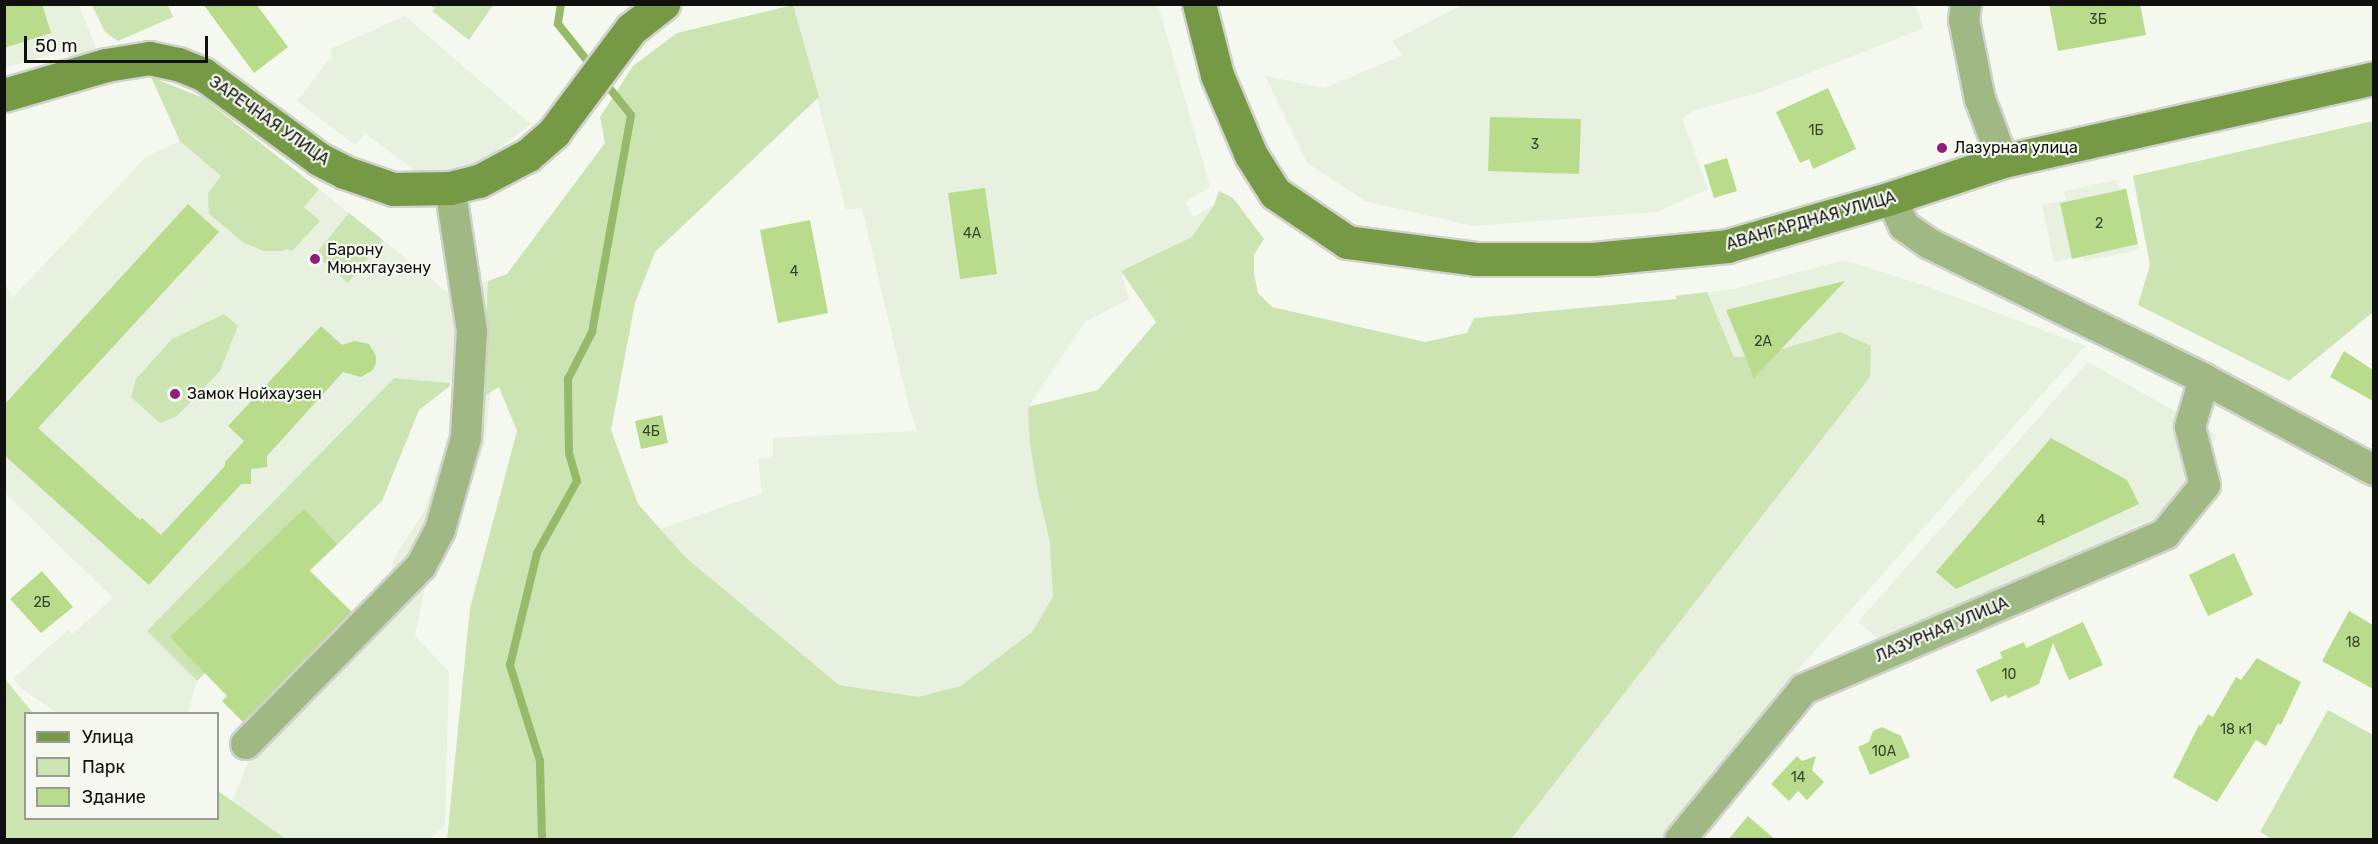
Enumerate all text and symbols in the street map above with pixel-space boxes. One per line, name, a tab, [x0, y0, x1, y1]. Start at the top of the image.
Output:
house number: 3Б	[2089, 12, 2107, 28]
scale bar	[27, 24, 212, 62]
text: 50 m	[35, 35, 78, 57]
street label: ЗАРЕЧНАЯ УЛИЦА	[205, 72, 333, 170]
house number: 1Б	[1809, 123, 1823, 139]
house number: 3	[1531, 137, 1539, 153]
place label: Лазурная улица	[1954, 138, 2078, 158]
marker: Лазурная улица	[1935, 141, 1949, 155]
street label: АВАНГАРДНАЯ УЛИЦА	[1724, 188, 1898, 254]
house number: 2	[2095, 216, 2103, 232]
house number: 4А	[963, 226, 981, 242]
place label: Барону Мюнхгаузену	[327, 240, 431, 278]
marker: Барону Мюнхгаузену	[308, 252, 322, 266]
house number: 4	[790, 264, 798, 280]
house number: 2А	[1754, 334, 1772, 350]
place label: Замок Нойхаузен	[187, 384, 322, 404]
marker: Замок Нойхаузен	[168, 387, 182, 401]
house number: 4Б	[642, 424, 660, 440]
house number: 4	[2037, 513, 2045, 529]
street label: ЛАЗУРНАЯ УЛИЦА	[1873, 593, 2011, 667]
house number: 2Б	[33, 595, 51, 611]
house number: 18	[2346, 635, 2360, 651]
house number: 10	[2002, 667, 2016, 683]
legend	[24, 712, 219, 820]
house number: 18 к1	[2220, 722, 2252, 738]
text: Улица	[82, 726, 134, 748]
house number: 10А	[1872, 744, 1896, 760]
text: Парк	[82, 756, 125, 778]
house number: 14	[1791, 770, 1805, 786]
text: Здание	[82, 786, 146, 808]

